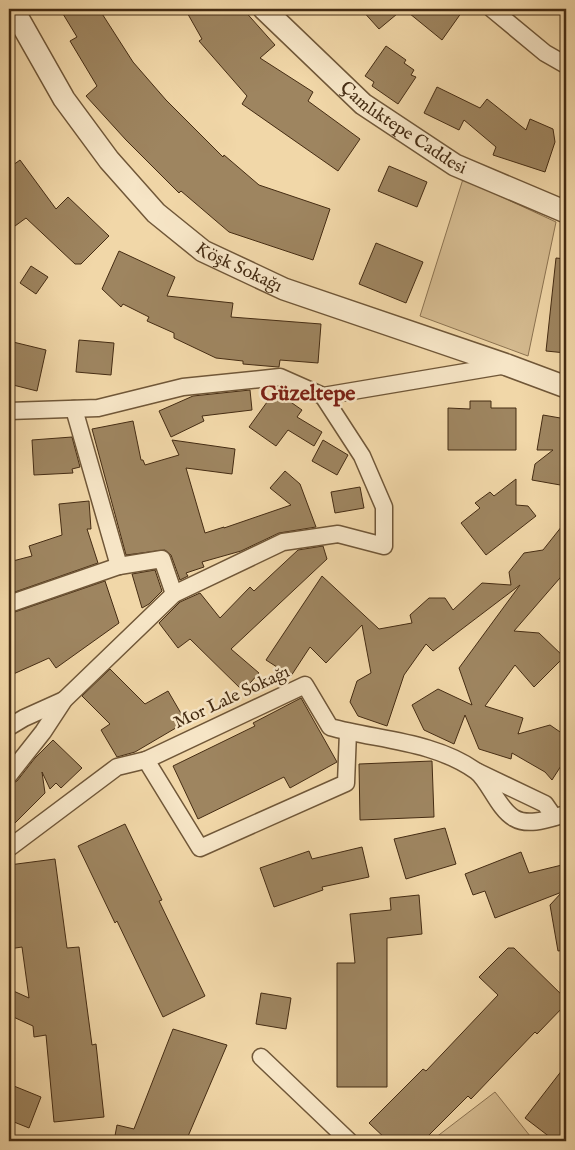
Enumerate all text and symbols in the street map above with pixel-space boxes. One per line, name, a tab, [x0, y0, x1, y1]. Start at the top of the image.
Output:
street label: Çamlıktepe Caddesi	[335, 76, 470, 180]
street label: Köşk Sokağı	[190, 238, 286, 298]
district label: Güzeltepe	[261, 380, 355, 408]
street label: Mor Lale Sokağı	[170, 661, 294, 735]

